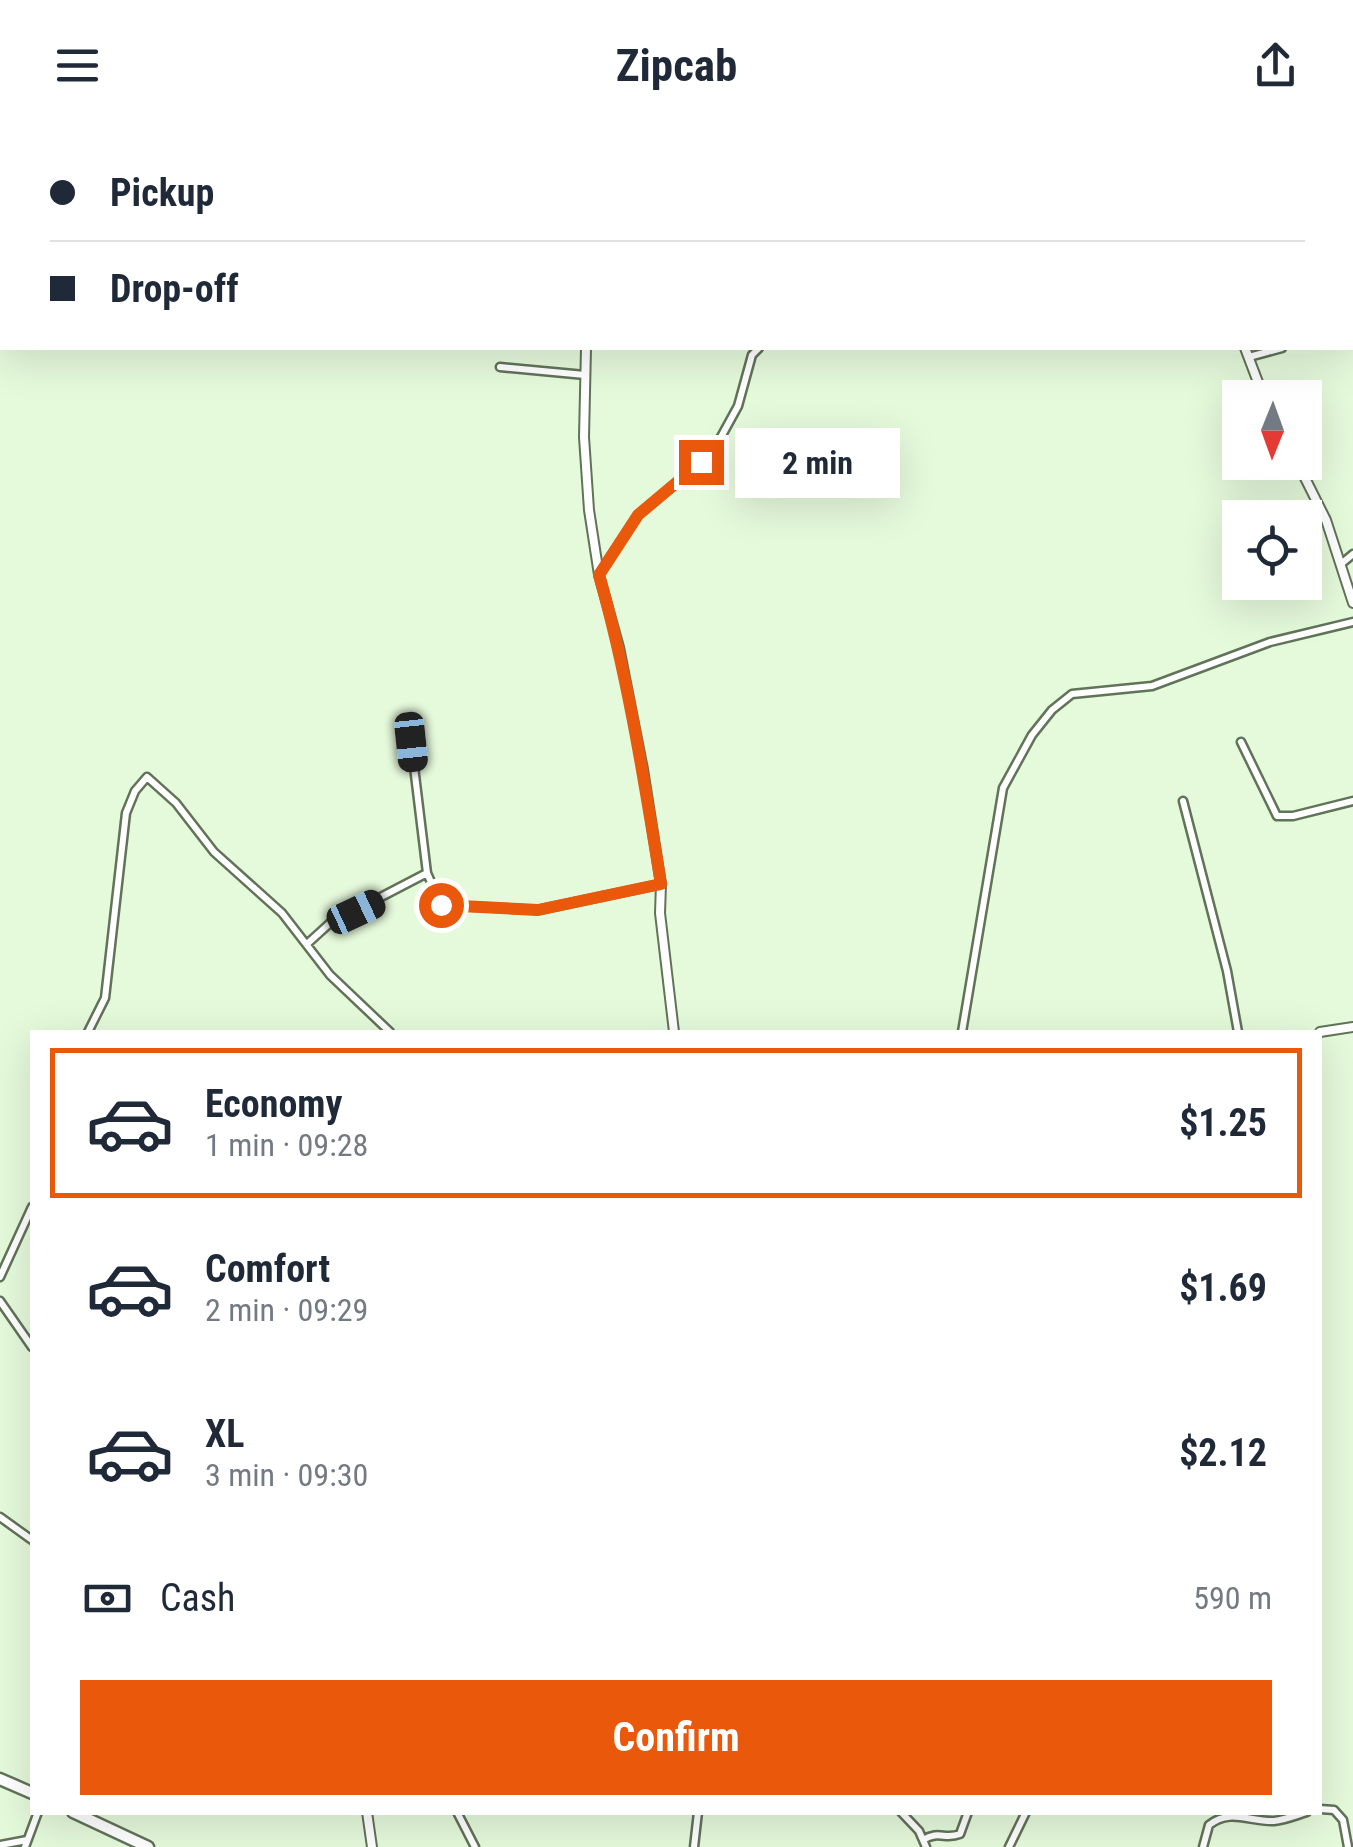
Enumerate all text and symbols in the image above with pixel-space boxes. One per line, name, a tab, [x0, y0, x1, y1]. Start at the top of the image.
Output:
icon: menu	[50, 38, 105, 93]
icon: share	[1248, 38, 1303, 93]
text: Zipcab	[616, 39, 737, 92]
text: Pickup	[110, 171, 214, 215]
text: Drop-off	[110, 267, 239, 311]
north arrow	[1222, 380, 1322, 480]
map controls	[1222, 380, 1322, 600]
callout: 2 min	[736, 427, 901, 497]
route end	[679, 440, 724, 485]
text: 2 min	[782, 444, 853, 482]
button: locate	[1222, 500, 1322, 600]
car	[393, 711, 429, 773]
route start	[419, 883, 464, 928]
car	[322, 886, 390, 938]
icon: car	[85, 1078, 175, 1168]
text: Economy	[205, 1082, 342, 1126]
text: $1.25	[1179, 1101, 1267, 1145]
text: 1 min · 09:28	[205, 1126, 368, 1164]
icon: car	[85, 1243, 175, 1333]
text: Comfort	[205, 1247, 330, 1291]
text: $1.69	[1179, 1266, 1267, 1310]
text: 2 min · 09:29	[205, 1291, 368, 1329]
icon: car	[85, 1408, 175, 1498]
text: XL	[205, 1412, 244, 1456]
text: $2.12	[1179, 1431, 1267, 1475]
text: 3 min · 09:30	[205, 1456, 368, 1494]
icon: cash	[80, 1571, 135, 1626]
text: Cash	[160, 1576, 235, 1620]
text: 590 m	[1193, 1579, 1272, 1617]
button: Confirm	[80, 1680, 1272, 1795]

